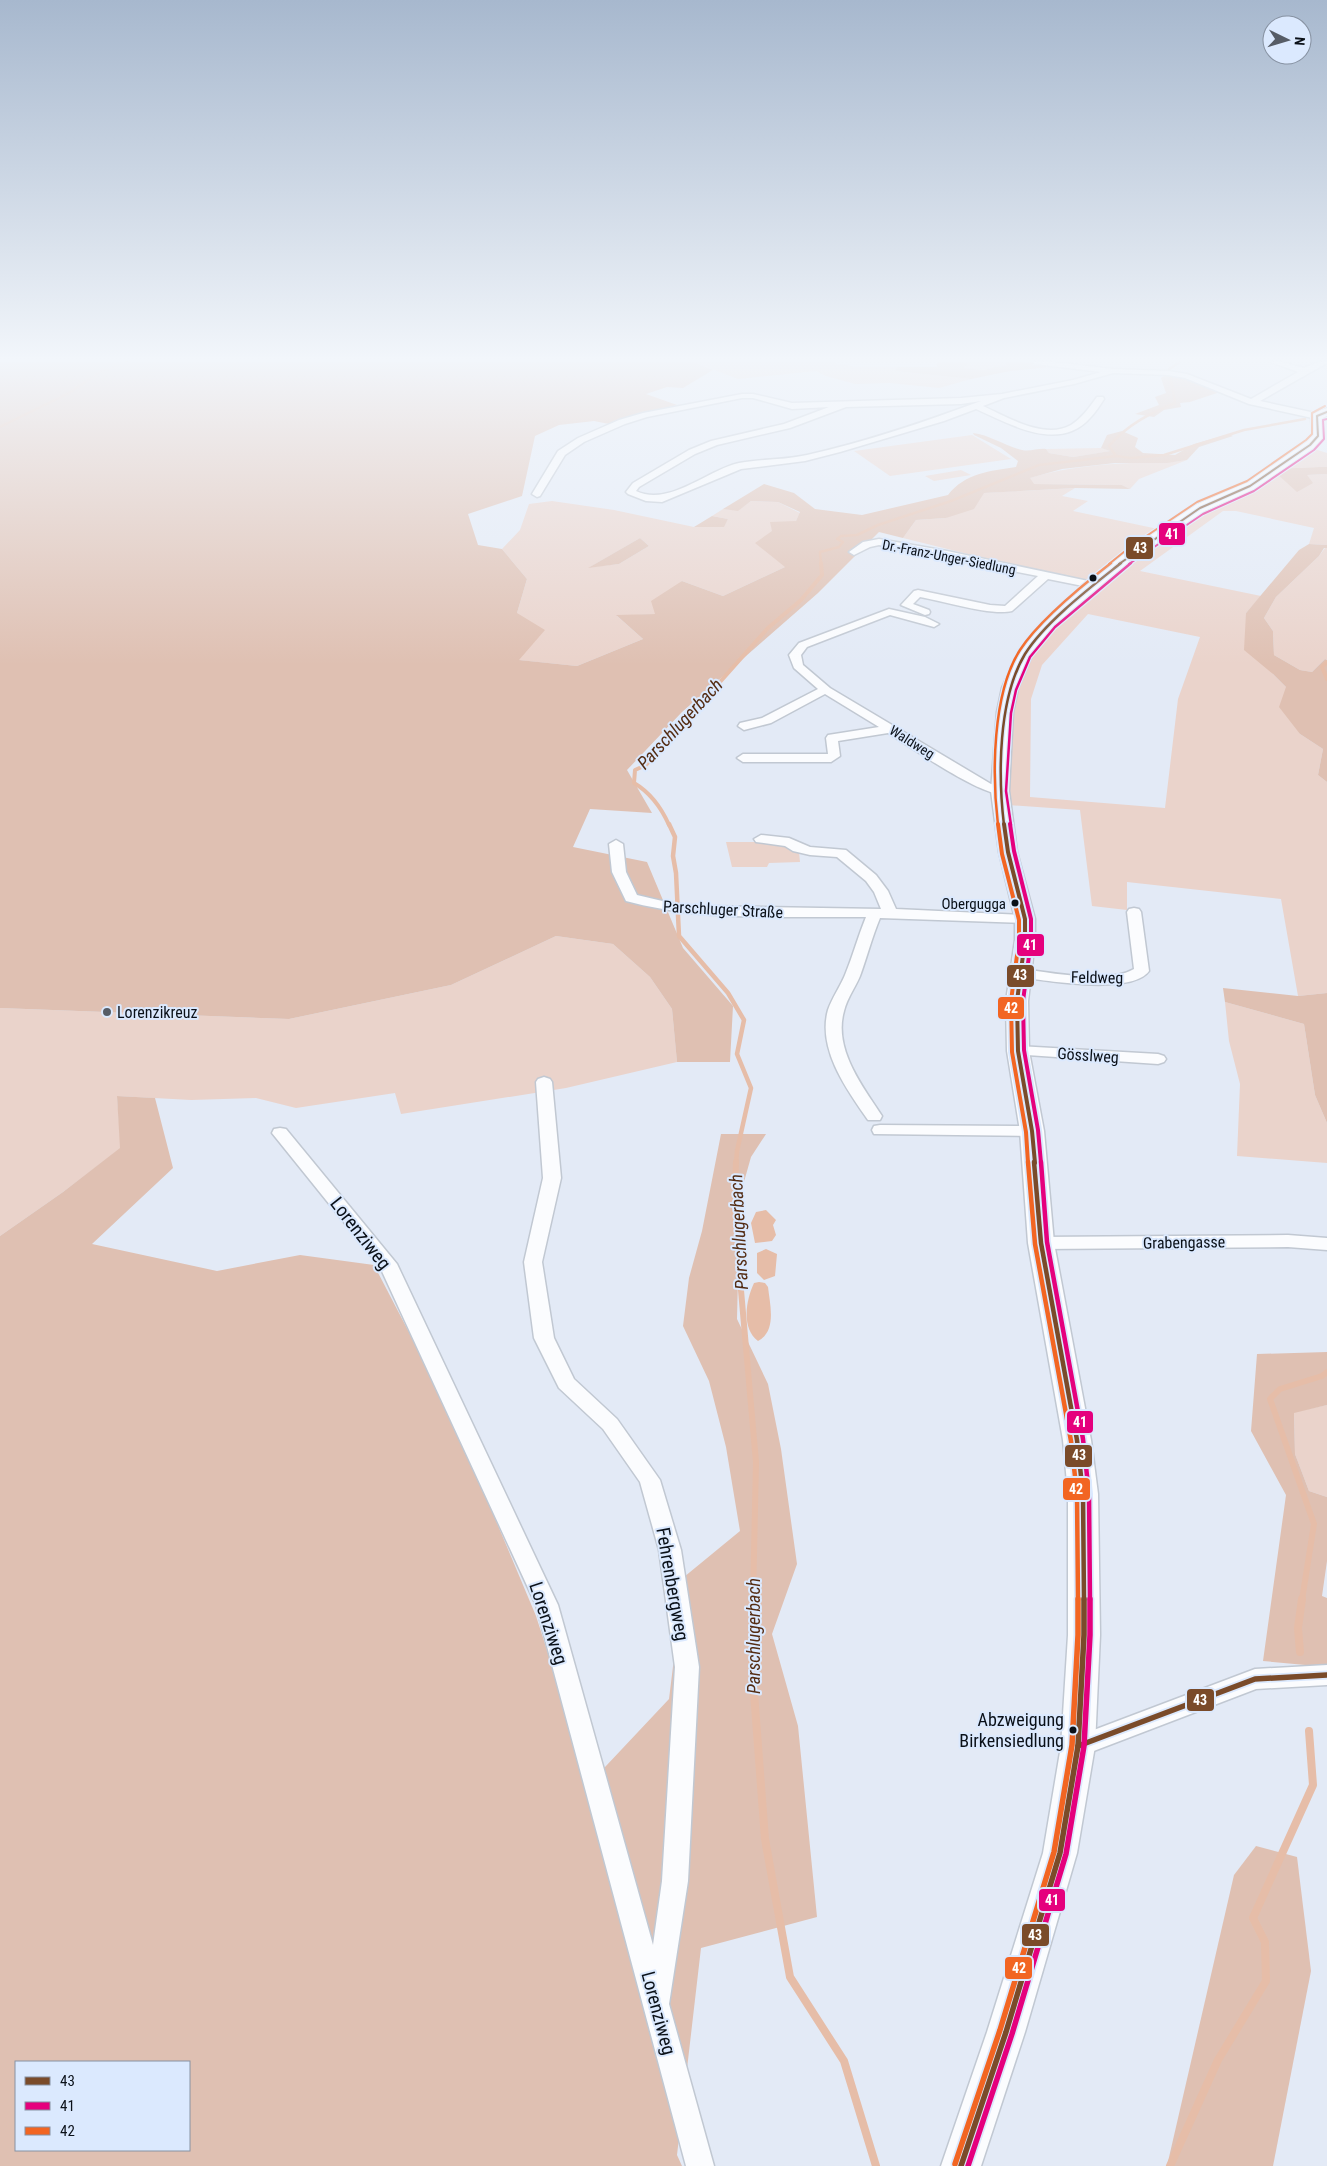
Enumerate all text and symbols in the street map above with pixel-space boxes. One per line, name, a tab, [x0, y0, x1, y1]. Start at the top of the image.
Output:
north arrow	[1262, 15, 1312, 65]
text: N	[1292, 36, 1308, 46]
line badge: 41	[1158, 522, 1186, 546]
text: 41	[1165, 526, 1179, 542]
street label: Dr.-Franz-Unger-Siedlung	[881, 536, 1017, 578]
line badge: 43	[1125, 536, 1154, 560]
text: 43	[1133, 540, 1147, 556]
unlabelled marker	[1088, 573, 1098, 583]
water label: Parschlugerbach	[632, 674, 727, 773]
street label: Waldweg	[887, 722, 937, 762]
place label: Obergugga	[941, 895, 1006, 913]
street label: Parschluger Straße	[662, 897, 783, 922]
marker: Obergugga	[1010, 898, 1020, 908]
line badge: 41	[1016, 933, 1045, 957]
text: 41	[1023, 937, 1037, 953]
line badge: 43	[1006, 964, 1035, 988]
text: 43	[1013, 967, 1027, 983]
street label: Feldweg	[1071, 968, 1123, 987]
line badge: 42	[997, 996, 1025, 1020]
text: 42	[1004, 1000, 1018, 1016]
place label: Lorenzikreuz	[117, 1003, 198, 1022]
marker: Lorenzikreuz	[101, 1006, 113, 1018]
street label: Gösslweg	[1057, 1044, 1119, 1067]
water label: Parschlugerbach	[725, 1174, 752, 1290]
street label: Lorenziweg	[325, 1192, 396, 1274]
street label: Grabengasse	[1143, 1232, 1225, 1253]
line badge: 41	[1066, 1410, 1094, 1434]
text: 41	[1073, 1414, 1087, 1430]
line badge: 43	[1064, 1444, 1093, 1468]
text: 43	[1072, 1447, 1086, 1463]
line badge: 42	[1062, 1477, 1091, 1501]
text: 42	[1069, 1481, 1083, 1497]
street label: Fehrenbergweg	[651, 1526, 694, 1643]
water label: Parschlugerbach	[743, 1578, 764, 1694]
street label: Lorenziweg	[524, 1579, 573, 1667]
line badge: 43	[1186, 1688, 1215, 1712]
text: 43	[1193, 1692, 1207, 1708]
place label: Abzweigung Birkensiedlung	[959, 1709, 1064, 1751]
marker: Abzweigung Birkensiedlung	[1068, 1725, 1078, 1735]
line badge: 41	[1038, 1888, 1066, 1912]
text: 41	[1045, 1892, 1059, 1908]
line badge: 43	[1021, 1923, 1050, 1947]
text: 43	[1028, 1927, 1042, 1943]
line badge: 42	[1004, 1956, 1033, 1980]
text: 42	[1012, 1960, 1026, 1976]
street label: Lorenziweg	[636, 1969, 681, 2057]
legend	[15, 2061, 190, 2151]
text: 43	[60, 2072, 75, 2090]
text: 41	[60, 2097, 75, 2115]
text: 42	[60, 2122, 75, 2140]

